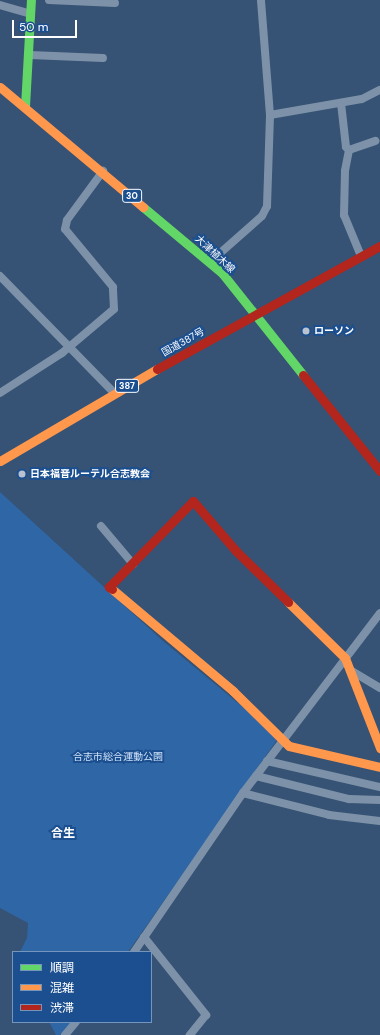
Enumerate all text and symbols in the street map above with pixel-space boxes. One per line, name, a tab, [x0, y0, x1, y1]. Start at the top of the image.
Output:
scale bar	[14, 12, 79, 38]
text: 50 m	[19, 19, 48, 35]
road number: 30	[122, 189, 142, 203]
street label: 大津植木線	[193, 233, 237, 275]
street label: 国道387号	[160, 325, 206, 359]
place label: ローソン	[314, 325, 354, 337]
marker: ローソン	[301, 326, 311, 336]
road number: 387	[115, 379, 139, 393]
place label: 日本福音ルーテル合志教会	[30, 468, 150, 480]
marker: 日本福音ルーテル合志教会	[17, 469, 27, 479]
park label: 合志市総合運動公園	[73, 751, 163, 763]
district label: 合生	[51, 827, 75, 841]
legend	[12, 951, 152, 1023]
text: 順調	[50, 960, 74, 976]
text: 混雑	[50, 980, 74, 996]
text: 渋滞	[50, 1000, 74, 1016]

